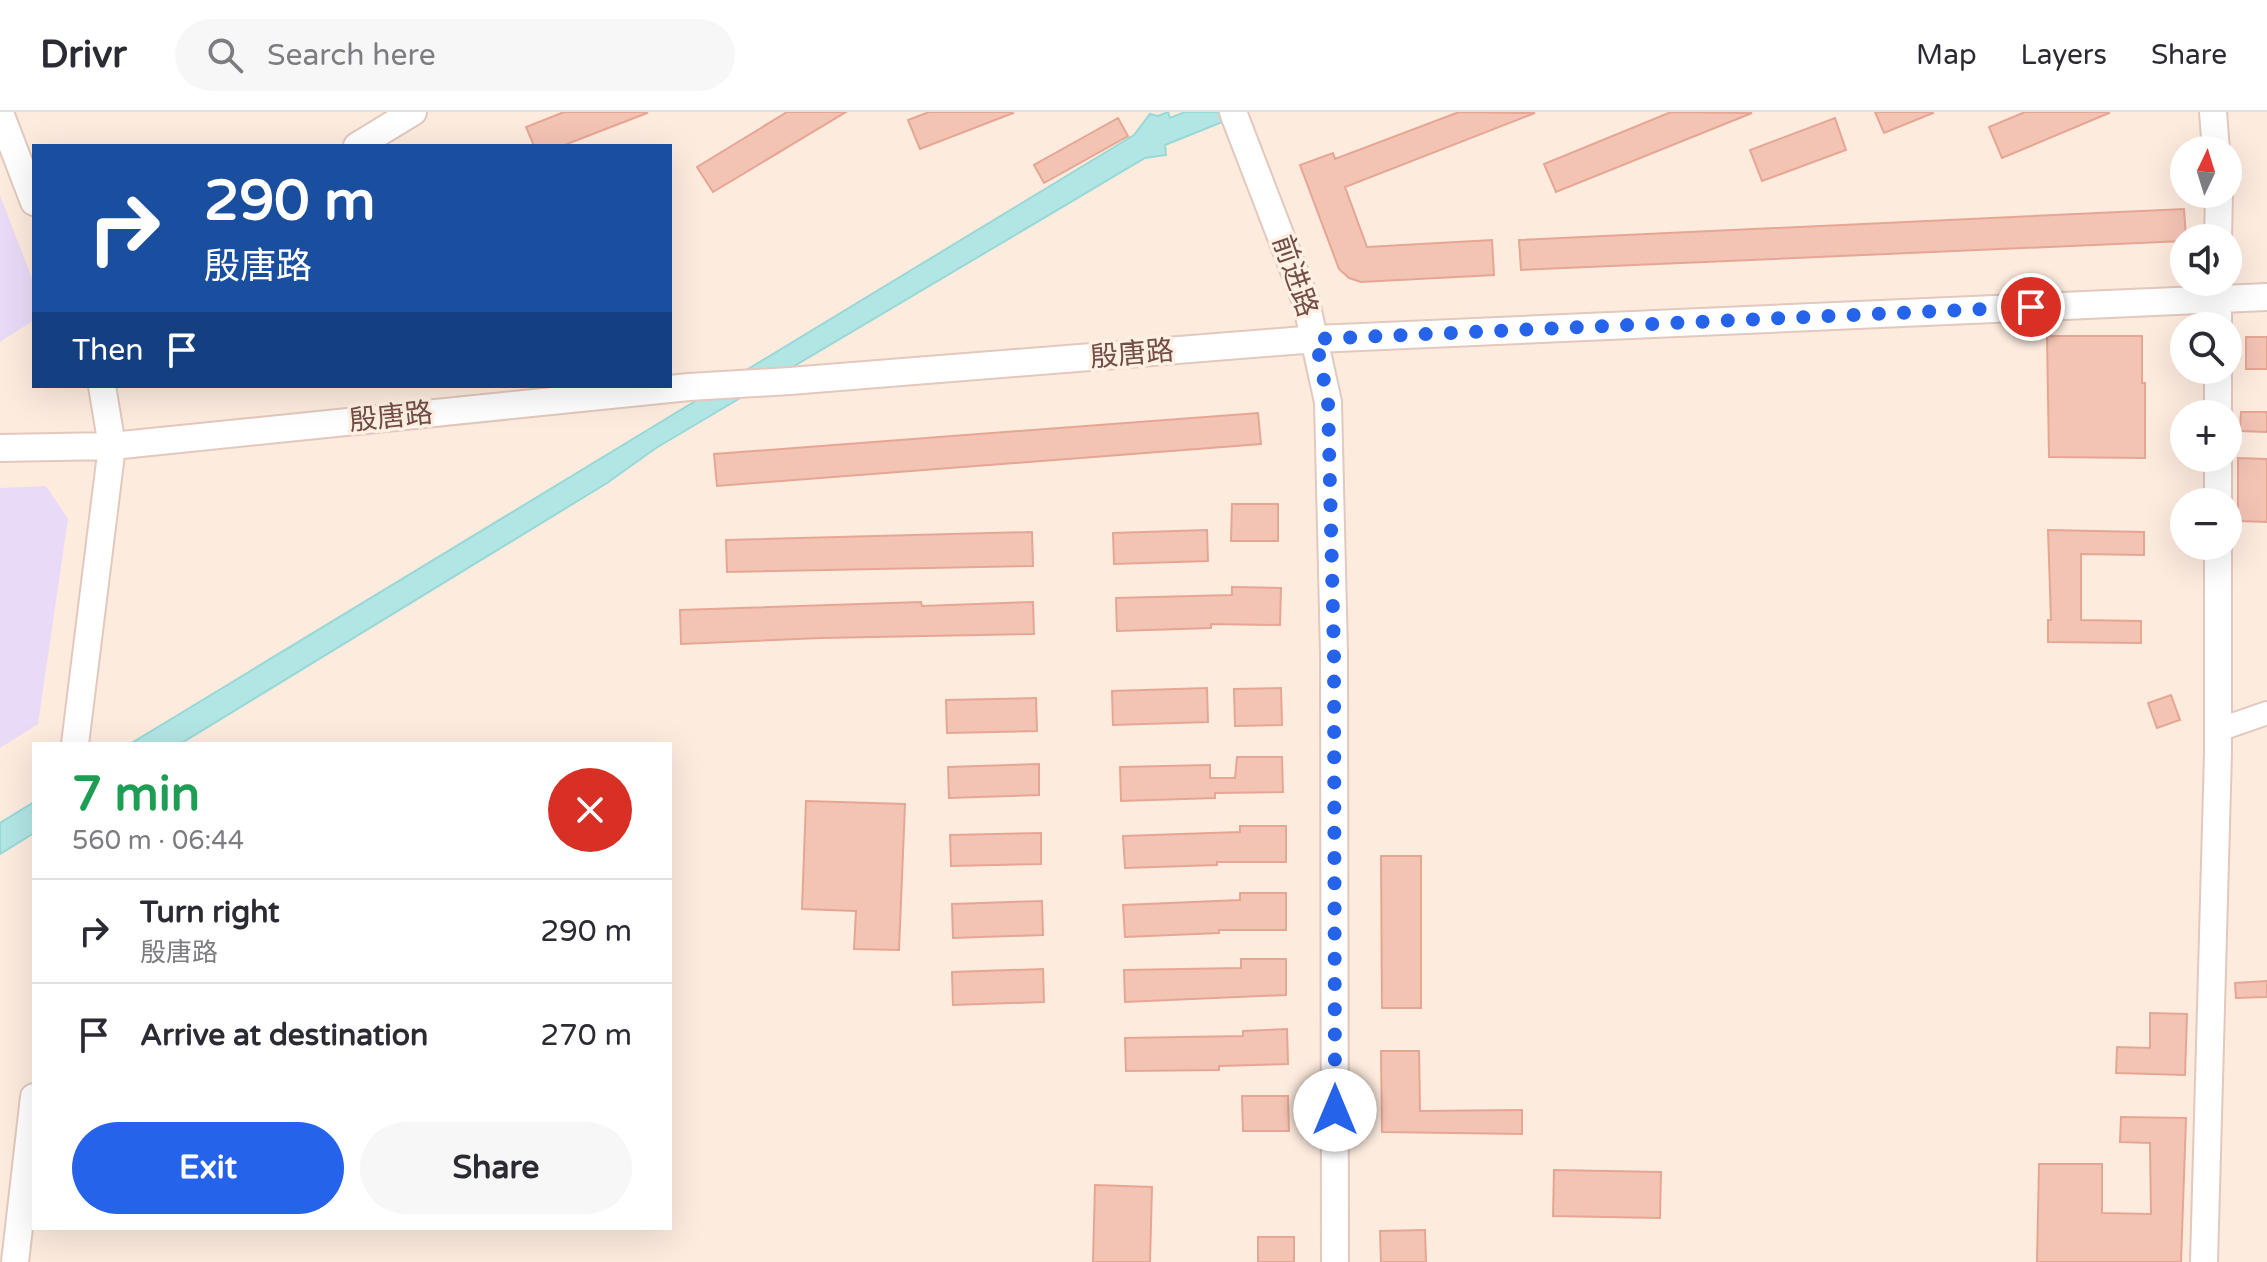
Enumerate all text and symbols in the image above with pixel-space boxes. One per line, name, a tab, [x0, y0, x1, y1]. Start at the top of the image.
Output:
search box	[175, 19, 735, 91]
text: Drivr	[40, 32, 127, 78]
icon: search	[203, 33, 247, 77]
text: Search here	[267, 37, 436, 74]
text: Map	[1916, 38, 1977, 72]
text: Layers	[2021, 38, 2107, 72]
text: Share	[2151, 38, 2227, 72]
north arrow	[2170, 136, 2242, 208]
map controls	[2170, 136, 2242, 560]
text: 290 m	[204, 168, 375, 235]
icon: right	[72, 176, 176, 280]
button: sound	[2170, 224, 2242, 296]
street label: 前进路	[1265, 231, 1325, 321]
text: 殷唐路	[204, 245, 312, 288]
pin	[1997, 273, 2065, 341]
icon: arrive	[2009, 285, 2053, 329]
button: search	[2170, 312, 2242, 384]
icon: arrive	[160, 328, 204, 372]
text: Then	[72, 332, 144, 369]
street label: 殷唐路	[1089, 333, 1175, 375]
street label: 殷唐路	[347, 396, 435, 438]
button: +	[2170, 400, 2242, 472]
button: −	[2170, 488, 2242, 560]
text: 7 min	[72, 766, 200, 824]
button: close	[548, 768, 632, 852]
text: 560 m · 06:44	[72, 825, 244, 856]
text: Turn right	[140, 894, 280, 931]
icon: right	[72, 909, 116, 953]
text: 290 m	[540, 913, 632, 950]
text: 殷唐路	[140, 937, 218, 968]
icon: arrive	[72, 1013, 116, 1057]
text: Arrive at destination	[140, 1017, 428, 1054]
text: 270 m	[540, 1017, 632, 1054]
position arrow	[1293, 1068, 1377, 1152]
button: Exit	[72, 1122, 344, 1214]
button: Share	[360, 1122, 632, 1214]

